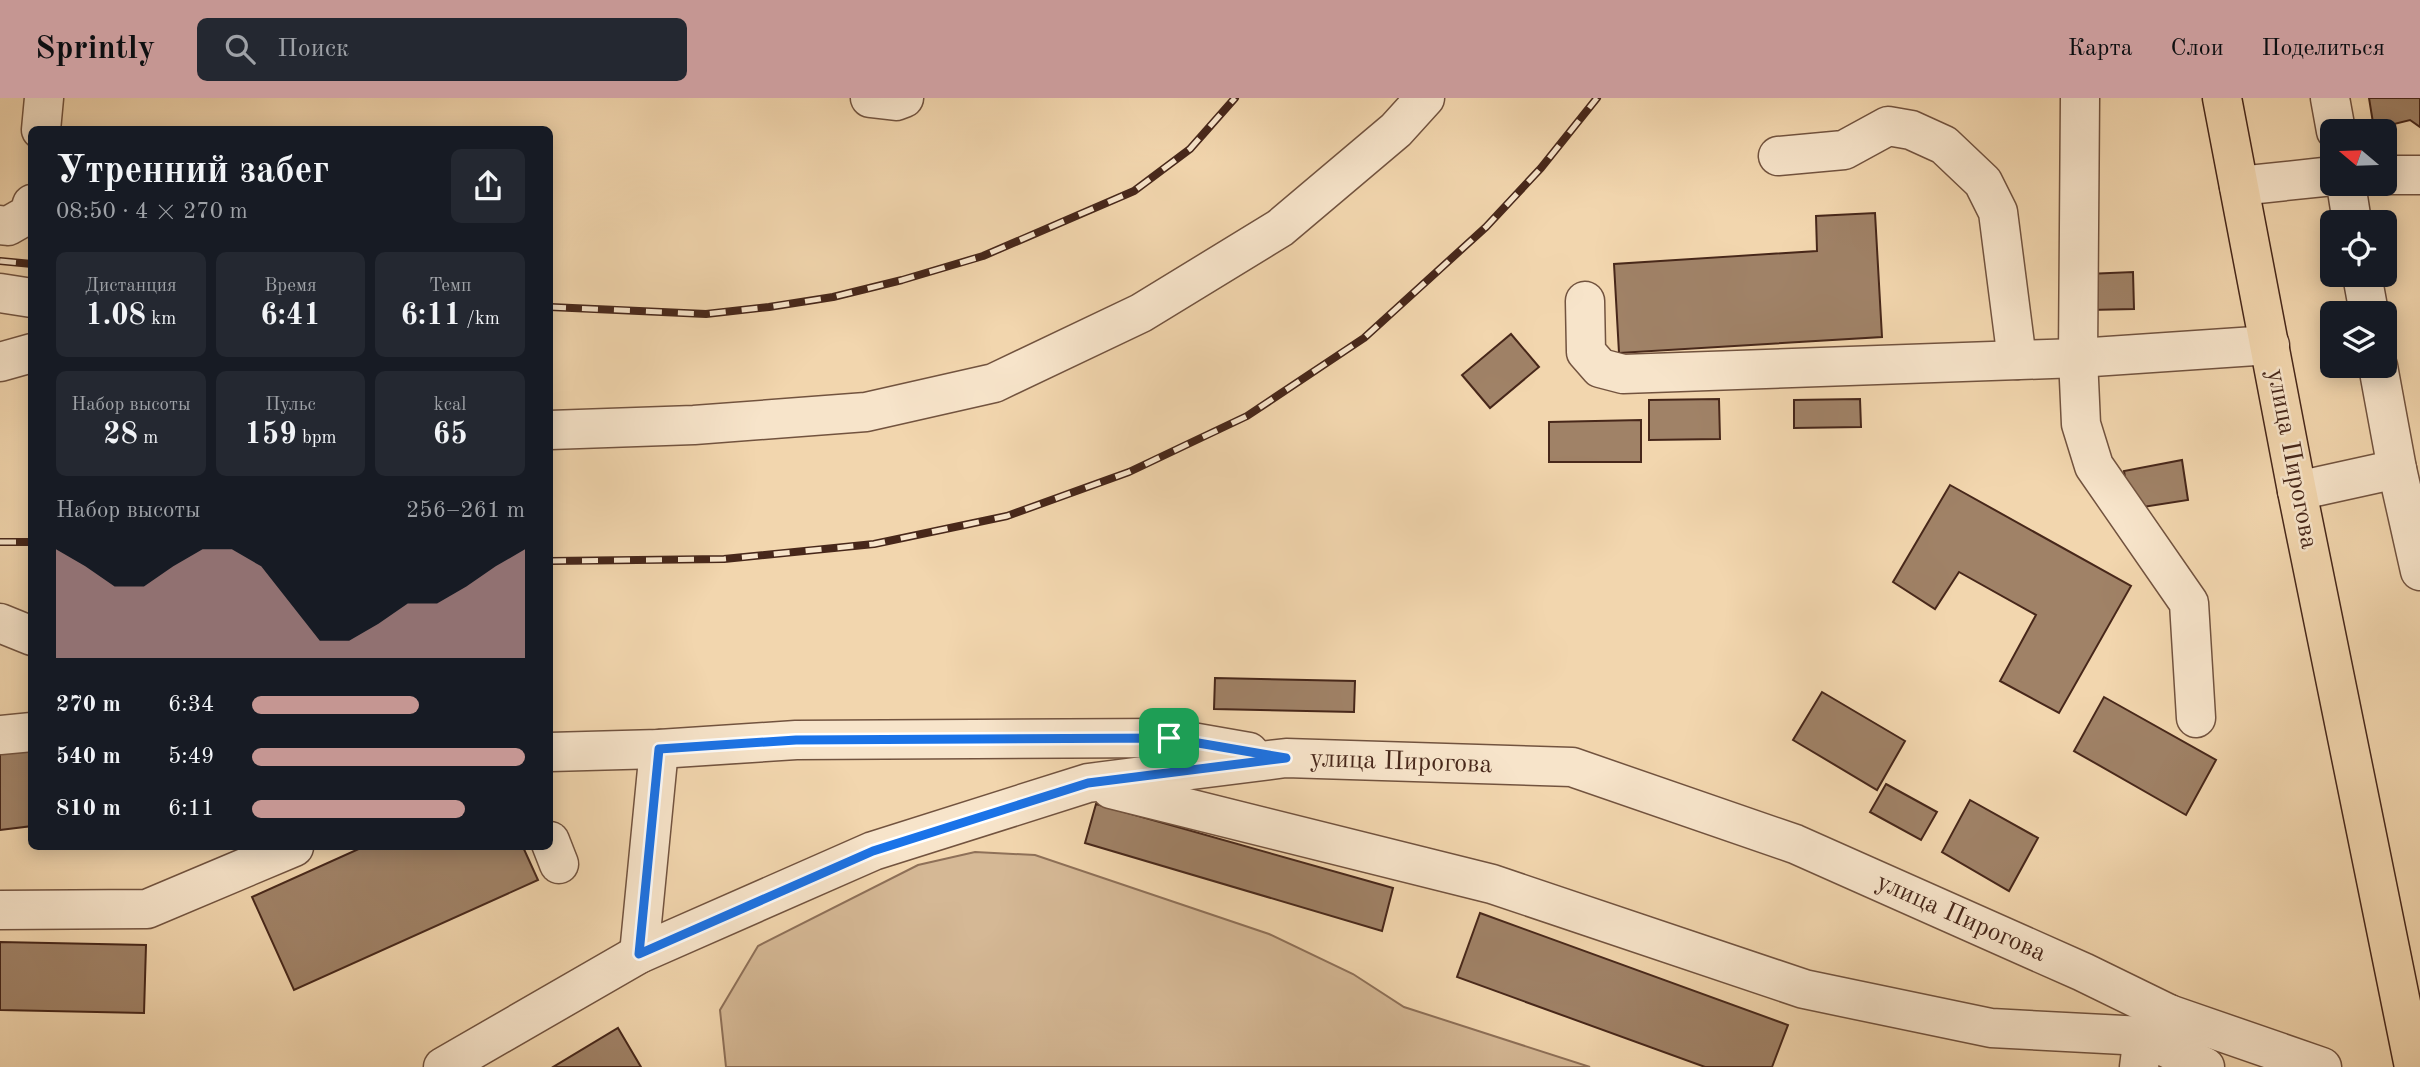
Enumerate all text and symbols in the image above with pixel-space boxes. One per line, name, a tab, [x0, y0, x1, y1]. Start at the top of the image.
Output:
search box	[197, 18, 687, 81]
icon: search	[221, 30, 259, 68]
text: Sprintly	[35, 33, 155, 66]
text: Поиск	[277, 36, 349, 62]
text: Карта	[2068, 37, 2133, 61]
text: Слои	[2171, 37, 2224, 61]
text: Поделиться	[2262, 37, 2385, 61]
north arrow	[2320, 119, 2398, 196]
map controls	[2320, 119, 2397, 378]
button: share	[451, 149, 525, 223]
text: Утренний забег	[56, 153, 329, 191]
text: 08:50 · 4 × 270 m	[56, 200, 248, 223]
button: locate	[2320, 210, 2397, 287]
text: Дистанция	[85, 277, 177, 296]
text: Время	[264, 277, 317, 296]
text: Темп	[429, 277, 471, 296]
text: 1.08	[85, 301, 146, 331]
text: 6:41	[260, 301, 321, 331]
text: 6:11	[400, 301, 461, 331]
button: layers	[2320, 301, 2397, 378]
text: km	[146, 310, 176, 329]
text: /km	[461, 310, 500, 329]
street label: улица Пирогова	[2262, 367, 2322, 551]
text: Набор высоты	[71, 396, 190, 415]
text: Пульс	[265, 396, 316, 415]
text: kcal	[434, 396, 467, 415]
text: 28	[103, 420, 138, 450]
text: 159	[244, 420, 297, 450]
text: 65	[433, 420, 468, 450]
text: m	[138, 429, 158, 448]
text: bpm	[297, 429, 337, 448]
text: Набор высоты	[56, 499, 200, 522]
text: 256–261 m	[406, 499, 525, 522]
text: 270 m	[56, 693, 121, 716]
text: 6:34	[168, 693, 214, 716]
pin	[1139, 708, 1199, 768]
icon: arrive	[1150, 719, 1188, 757]
text: 540 m	[56, 745, 121, 768]
text: 5:49	[168, 745, 214, 768]
street label: улица Пирогова	[1309, 746, 1493, 778]
text: 810 m	[56, 797, 121, 820]
text: 6:11	[168, 797, 214, 820]
street label: улица Пирогова	[1872, 869, 2050, 967]

